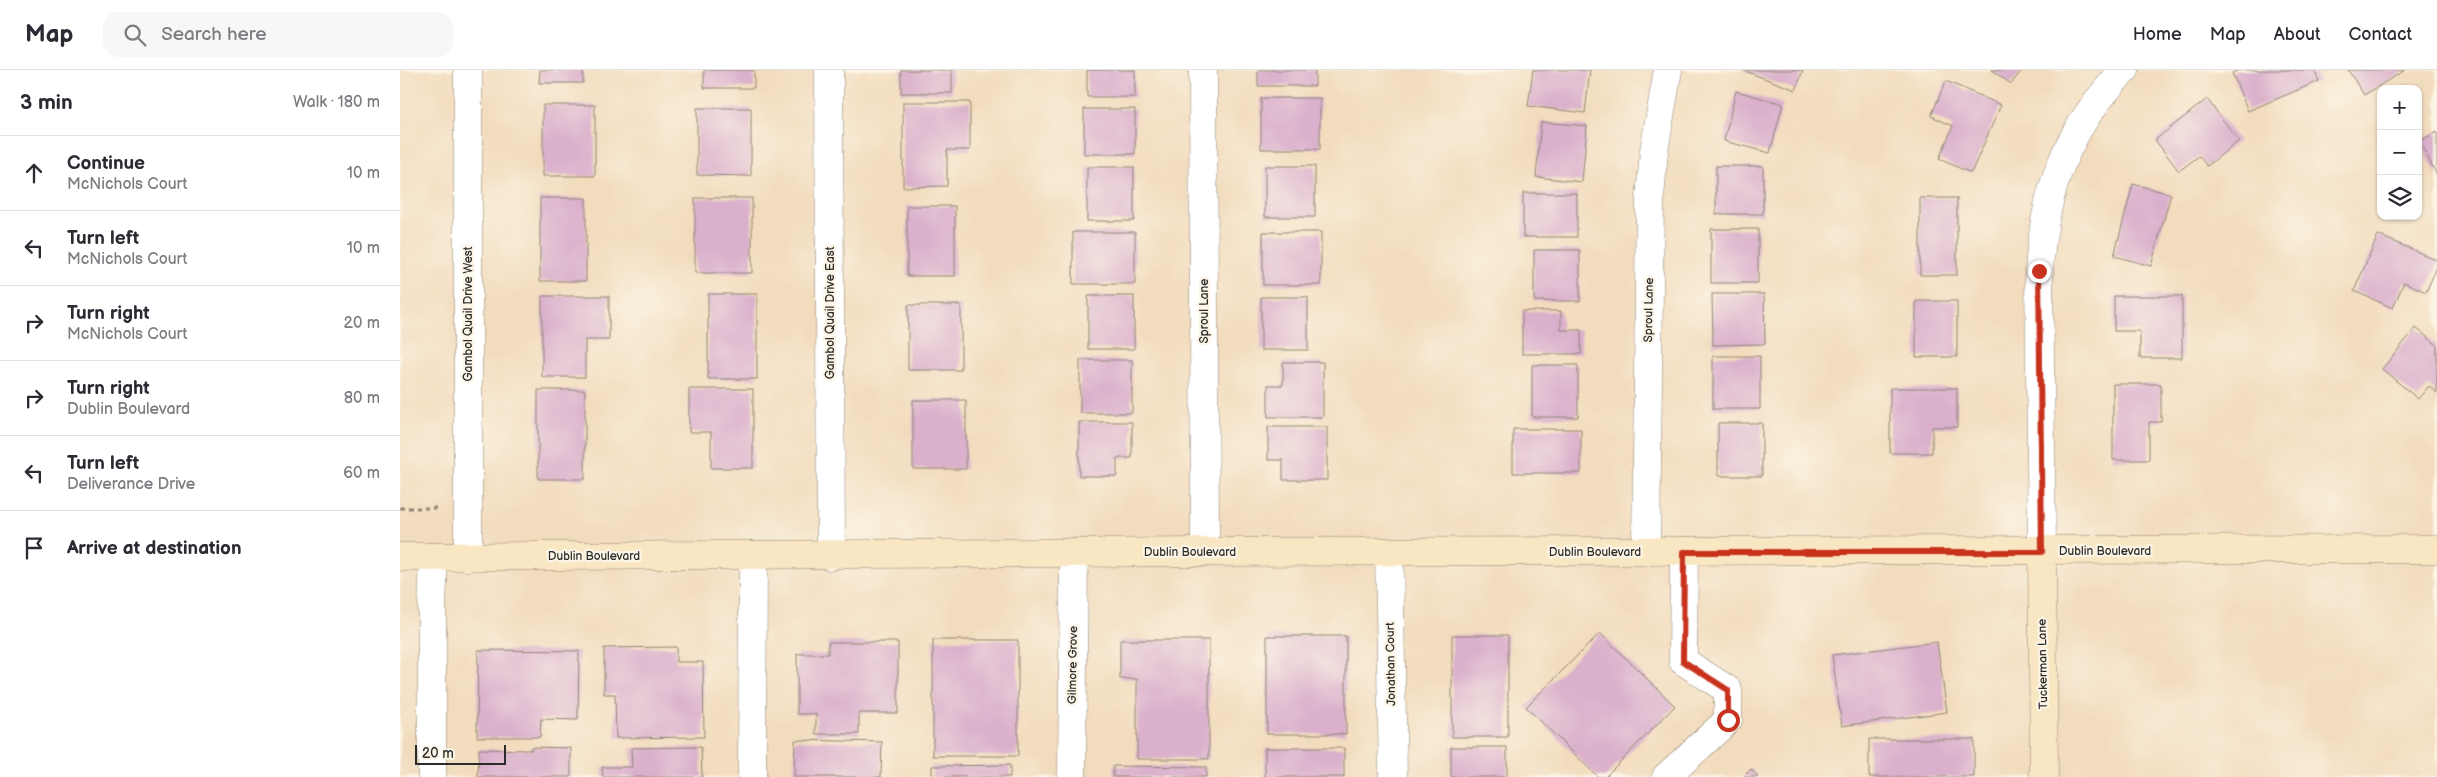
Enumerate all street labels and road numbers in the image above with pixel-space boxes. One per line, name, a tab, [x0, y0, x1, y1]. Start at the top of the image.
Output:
street label: Gambol Quail Drive West	[461, 246, 476, 381]
street label: Gambol Quail Drive East	[823, 246, 838, 379]
street label: Sproul Lane	[1641, 277, 1657, 343]
street label: Sproul Lane	[1197, 279, 1212, 343]
street label: Dublin Boulevard	[2059, 544, 2151, 559]
street label: Dublin Boulevard	[1144, 545, 1236, 560]
street label: Dublin Boulevard	[1549, 545, 1641, 560]
street label: Dublin Boulevard	[548, 549, 640, 564]
street label: Tuckerman Lane	[2035, 619, 2051, 709]
street label: Jonathan Court	[1383, 622, 1399, 706]
street label: Gilmore Grove	[1065, 626, 1081, 704]

